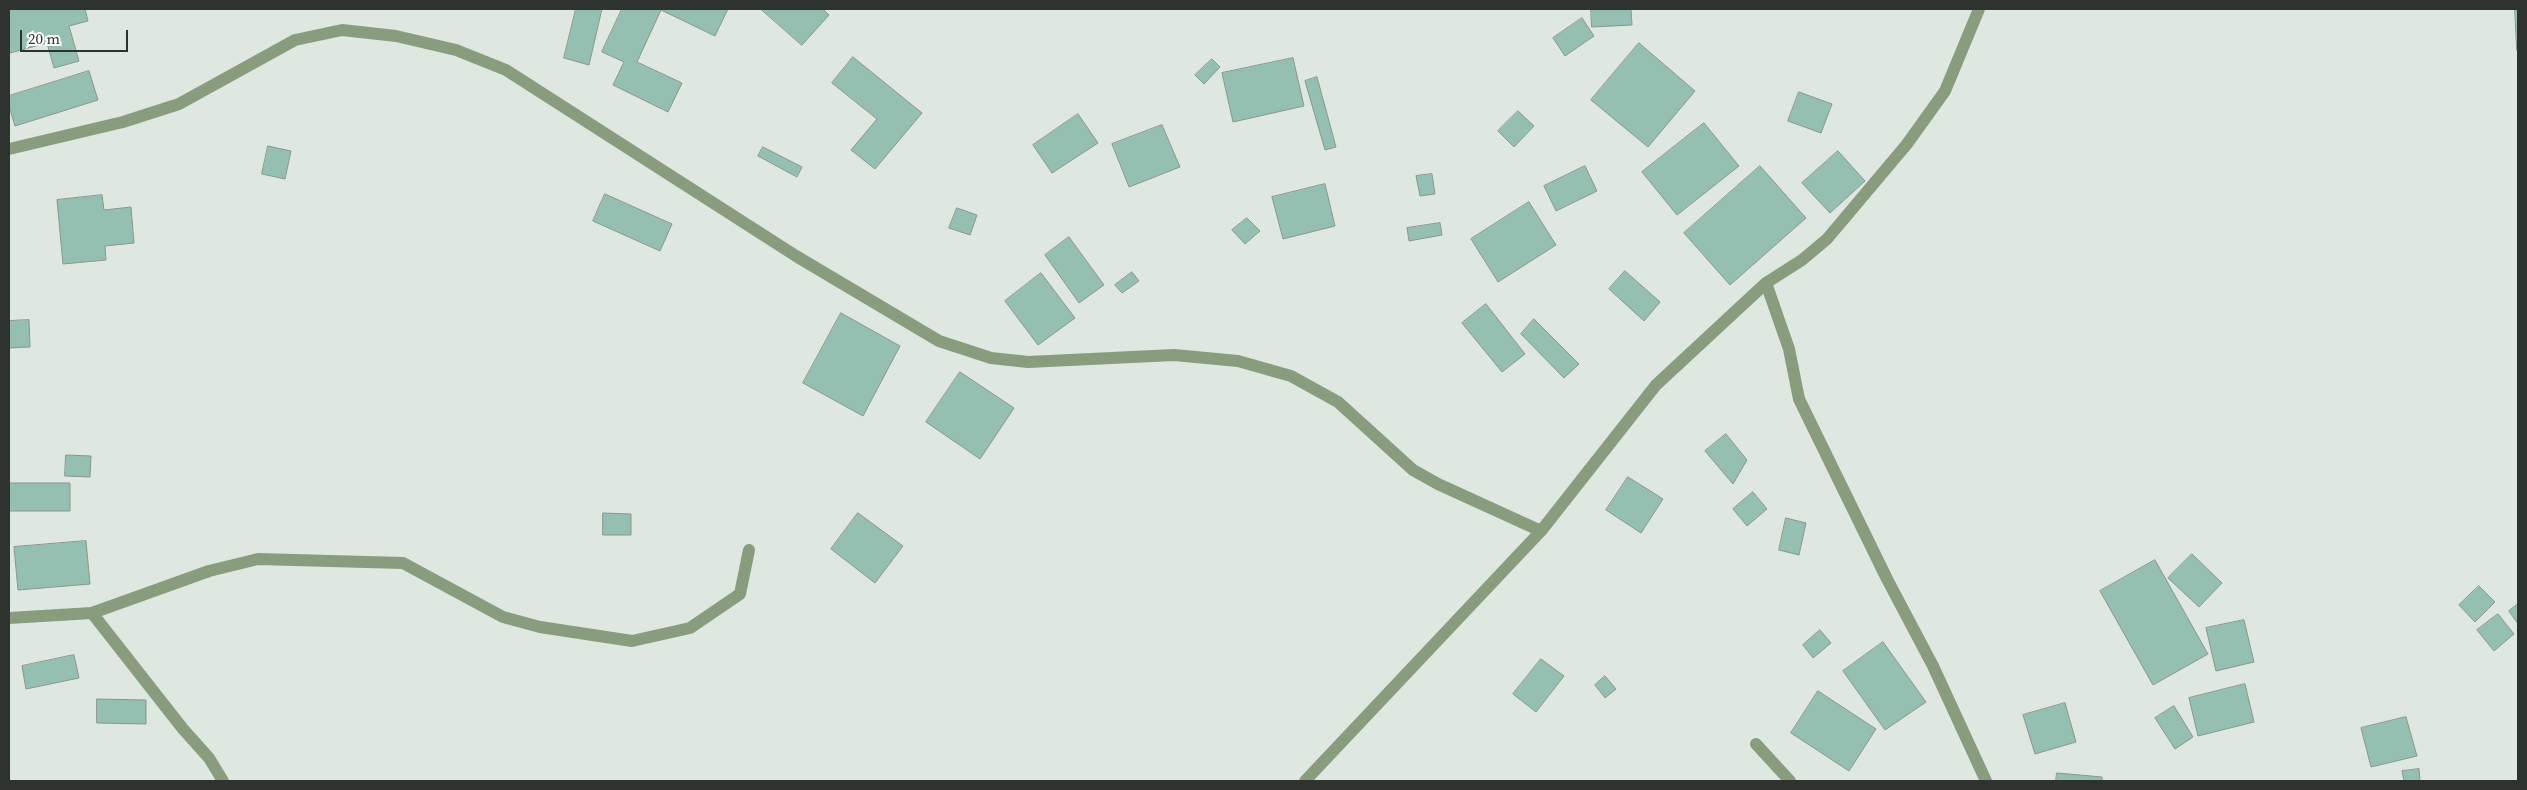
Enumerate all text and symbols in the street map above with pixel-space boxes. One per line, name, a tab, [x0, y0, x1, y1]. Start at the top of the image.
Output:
scale bar	[22, 20, 130, 52]
text: 20 m	[28, 28, 60, 49]

